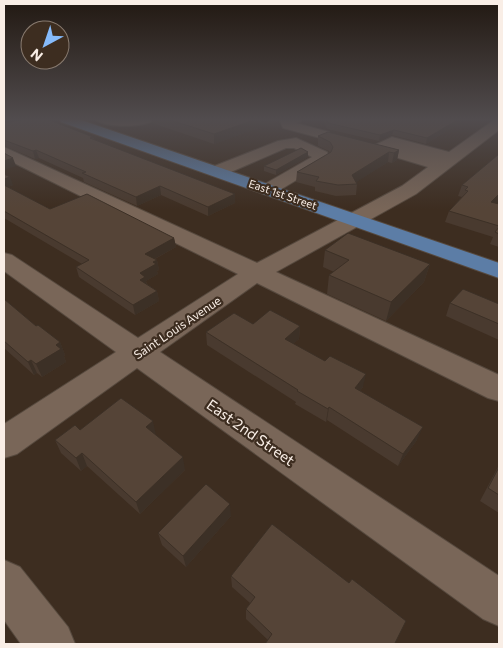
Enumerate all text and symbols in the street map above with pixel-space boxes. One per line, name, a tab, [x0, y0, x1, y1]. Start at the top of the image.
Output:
north arrow	[20, 20, 70, 70]
text: N	[27, 45, 46, 65]
street label: East 1st Street	[247, 176, 319, 212]
street label: Saint Louis Avenue	[131, 293, 223, 361]
street label: East 2nd Street	[203, 395, 299, 469]

